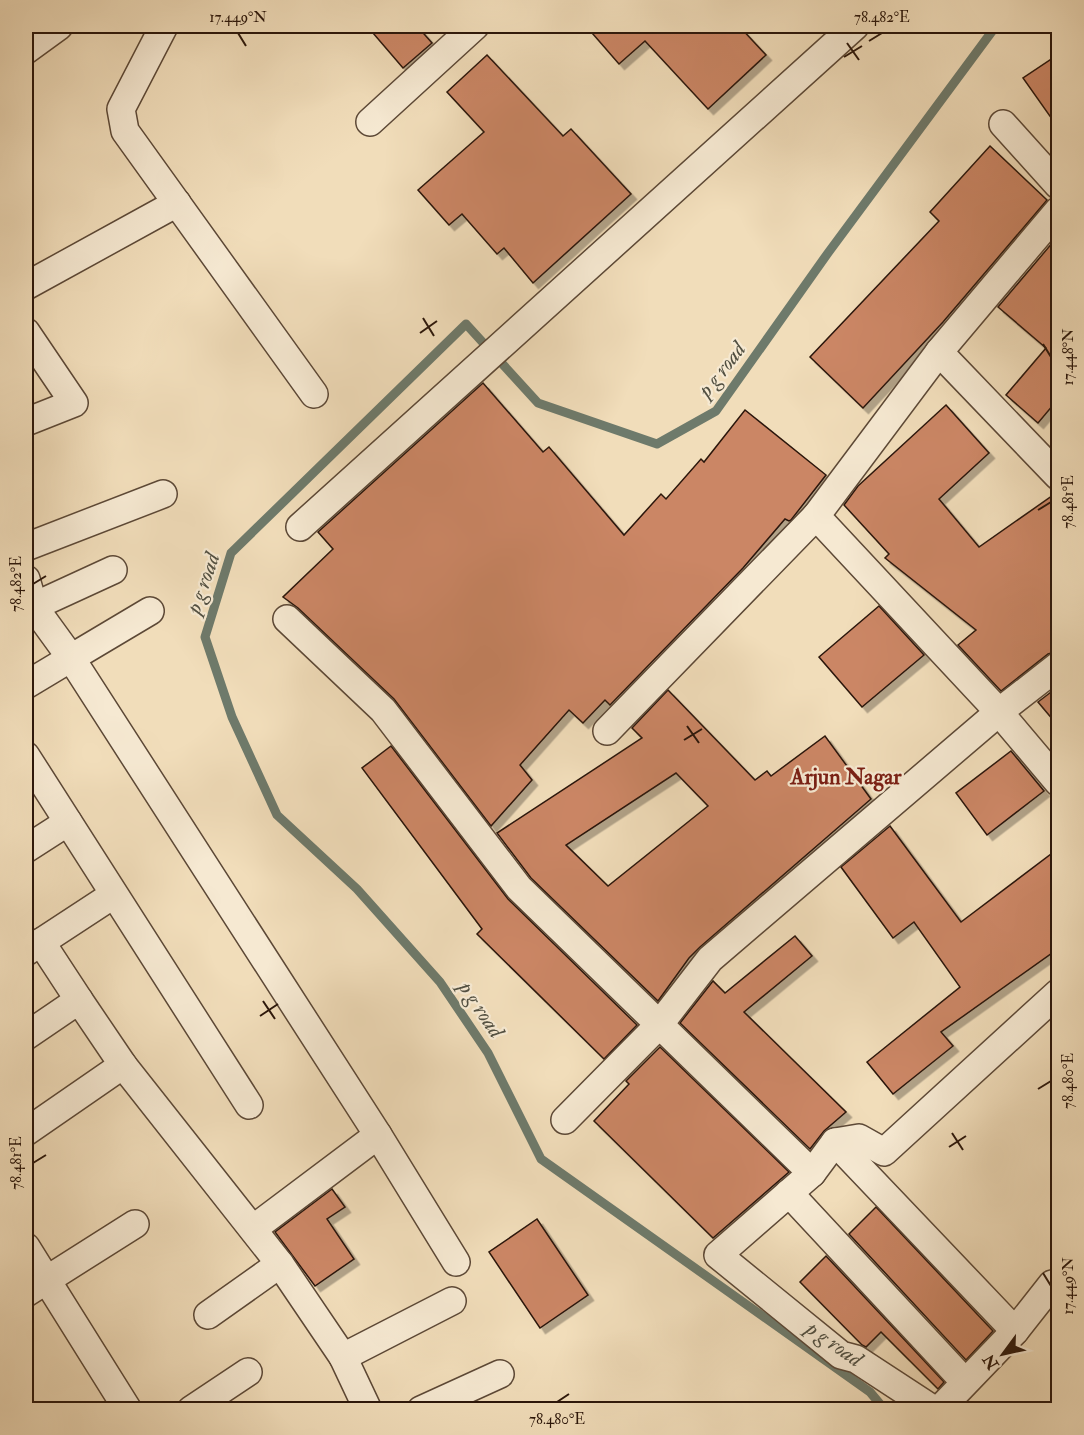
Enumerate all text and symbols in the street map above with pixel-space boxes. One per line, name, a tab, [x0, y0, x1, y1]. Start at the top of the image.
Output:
text: 17.449°N	[209, 8, 267, 27]
text: 78.482°E	[854, 8, 910, 27]
text: 17.448°N	[1059, 328, 1078, 385]
water label: p g road	[689, 335, 753, 406]
text: 78.481°E	[1059, 475, 1078, 529]
water label: p g road	[178, 548, 227, 621]
text: 78.482°E	[7, 556, 26, 612]
district label: Arjun Nagar	[790, 763, 902, 792]
water label: p g road	[450, 973, 511, 1045]
text: 78.480°E	[1059, 1053, 1078, 1109]
text: 78.481°E	[7, 1136, 26, 1190]
text: 17.449°N	[1059, 1257, 1078, 1315]
water label: p g road	[798, 1312, 869, 1374]
north arrow	[973, 1324, 1033, 1384]
text: N	[979, 1350, 1004, 1374]
text: 78.480°E	[529, 1410, 585, 1429]

